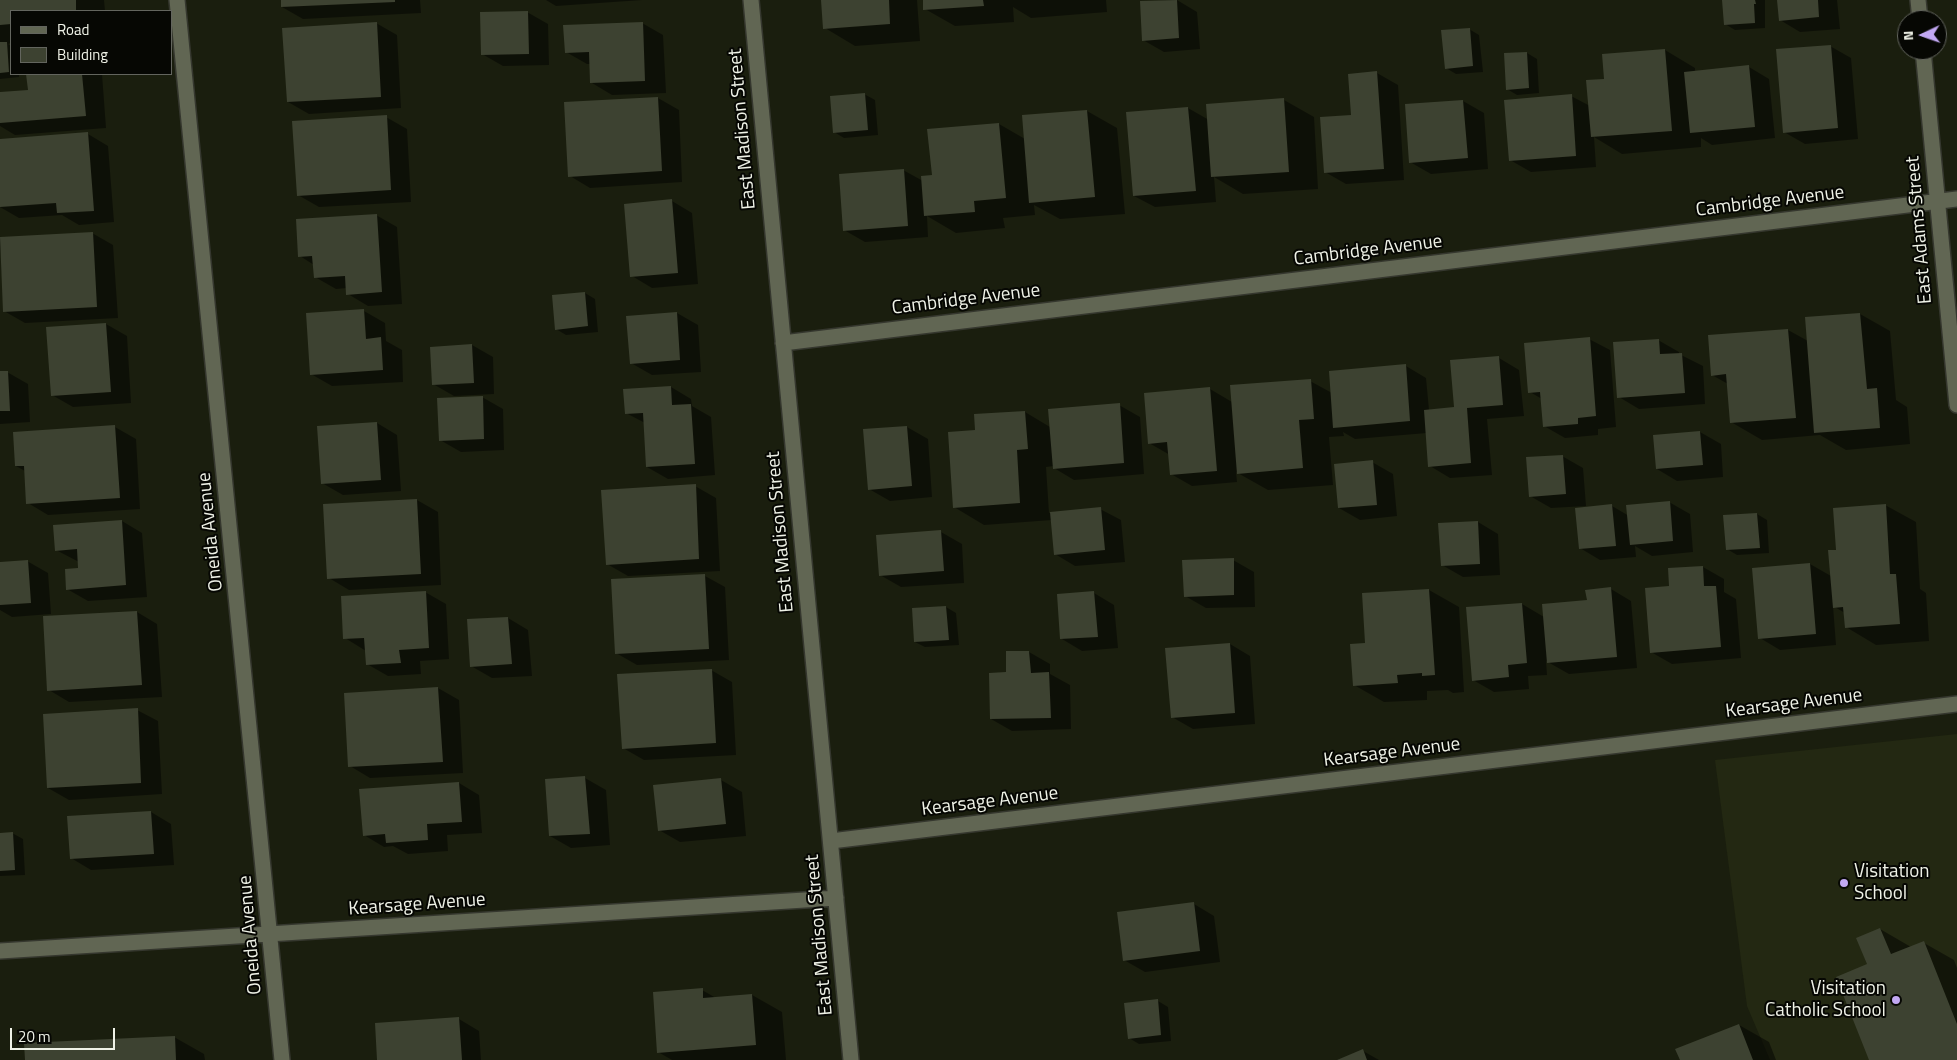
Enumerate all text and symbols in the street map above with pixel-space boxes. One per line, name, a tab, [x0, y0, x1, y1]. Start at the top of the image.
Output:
legend	[10, 10, 172, 75]
north arrow	[1897, 10, 1947, 60]
text: Road	[57, 18, 89, 41]
text: N	[1897, 30, 1918, 41]
text: Building	[57, 43, 108, 66]
street label: East Madison Street	[725, 47, 761, 211]
street label: East Adams Street	[1902, 155, 1938, 305]
street label: Cambridge Avenue	[1694, 182, 1846, 222]
street label: Cambridge Avenue	[1292, 231, 1444, 271]
street label: Cambridge Avenue	[890, 280, 1042, 320]
street label: East Madison Street	[763, 450, 799, 614]
street label: Oneida Avenue	[193, 471, 229, 593]
street label: Kearsage Avenue	[1724, 684, 1864, 724]
street label: Kearsage Avenue	[1322, 733, 1462, 773]
street label: Kearsage Avenue	[920, 782, 1060, 822]
street label: East Madison Street	[802, 853, 838, 1017]
place label: Visitation School	[1854, 861, 1929, 905]
street label: Oneida Avenue	[234, 874, 268, 996]
marker: Visitation School	[1838, 877, 1850, 889]
street label: Kearsage Avenue	[348, 889, 486, 921]
place label: Visitation Catholic School	[1765, 978, 1886, 1022]
marker: Visitation Catholic School	[1890, 994, 1902, 1006]
scale bar	[12, 1018, 118, 1050]
text: 20 m	[18, 1025, 51, 1048]

